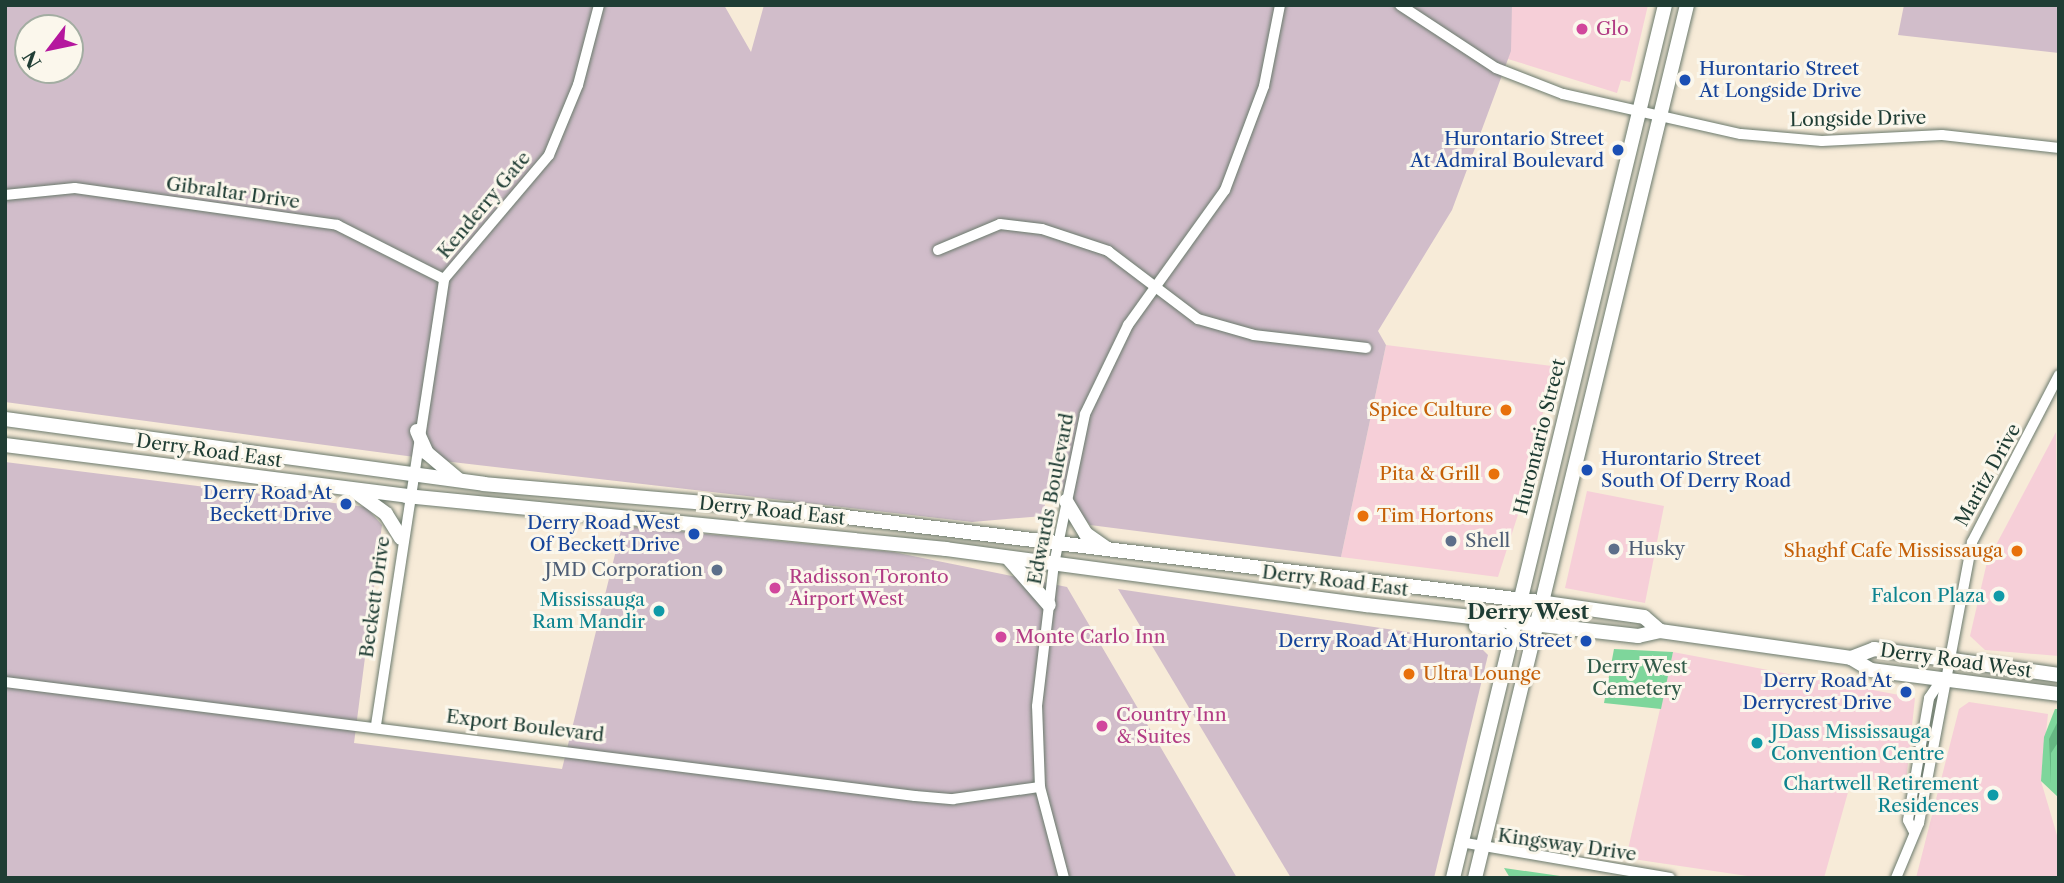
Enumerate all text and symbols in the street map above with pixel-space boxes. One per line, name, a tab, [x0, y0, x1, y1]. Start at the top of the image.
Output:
north arrow	[14, 14, 84, 84]
place label: Glo	[1596, 18, 1629, 40]
marker: Glo	[1574, 21, 1590, 37]
text: N	[18, 46, 47, 72]
place label: Hurontario Street At Longside Drive	[1699, 58, 1861, 102]
marker: Hurontario Street At Longside Drive	[1677, 72, 1693, 88]
street label: Longside Drive	[1789, 106, 1927, 132]
place label: Hurontario Street At Admiral Boulevard	[1409, 128, 1604, 172]
marker: Hurontario Street At Admiral Boulevard	[1610, 142, 1626, 158]
street label: Kenderry Gate	[432, 147, 536, 263]
street label: Gibraltar Drive	[164, 172, 302, 214]
street label: Hurontario Street	[1510, 357, 1570, 517]
place label: Spice Culture	[1369, 399, 1492, 421]
marker: Spice Culture	[1498, 402, 1514, 418]
street label: Edwards Boulevard	[1023, 411, 1079, 587]
street label: Maritz Drive	[1950, 420, 2026, 530]
street label: Derry Road East	[134, 429, 284, 473]
place label: Hurontario Street South Of Derry Road	[1601, 448, 1792, 492]
marker: Hurontario Street South Of Derry Road	[1579, 462, 1595, 478]
place label: Pita & Grill	[1379, 463, 1480, 485]
marker: Pita & Grill	[1486, 466, 1502, 482]
place label: Derry Road At Beckett Drive	[202, 482, 332, 526]
street label: Derry Road East	[697, 492, 847, 530]
marker: Derry Road At Beckett Drive	[338, 496, 354, 512]
place label: Tim Hortons	[1377, 505, 1493, 527]
marker: Tim Hortons	[1355, 508, 1371, 524]
place label: Derry Road West Of Beckett Drive	[526, 512, 680, 556]
marker: Derry Road West Of Beckett Drive	[686, 526, 702, 542]
place label: Shell	[1465, 530, 1510, 552]
marker: Shell	[1443, 533, 1459, 549]
street label: Beckett Drive	[355, 535, 395, 659]
place label: Husky	[1628, 538, 1685, 560]
place label: Shaghf Cafe Mississauga	[1783, 540, 2003, 562]
marker: Husky	[1606, 541, 1622, 557]
marker: Shaghf Cafe Mississauga	[2009, 543, 2025, 559]
place label: JMD Corporation	[545, 559, 703, 581]
street label: Derry Road East	[1260, 561, 1410, 601]
marker: JMD Corporation	[709, 562, 725, 578]
place label: Radisson Toronto Airport West	[789, 566, 949, 610]
marker: Radisson Toronto Airport West	[767, 580, 783, 596]
place label: Falcon Plaza	[1871, 585, 1985, 607]
marker: Falcon Plaza	[1991, 588, 2007, 604]
place label: Mississauga Ram Mandir	[532, 589, 645, 633]
district label: Derry West	[1466, 599, 1590, 625]
marker: Mississauga Ram Mandir	[651, 603, 667, 619]
place label: Monte Carlo Inn	[1015, 626, 1166, 648]
marker: Monte Carlo Inn	[993, 629, 1009, 645]
place label: Derry Road At Hurontario Street	[1277, 630, 1572, 652]
marker: Derry Road At Hurontario Street	[1578, 633, 1594, 649]
street label: Derry Road West	[1878, 639, 2034, 683]
park label: Derry West Cemetery	[1586, 656, 1688, 700]
place label: Ultra Lounge	[1423, 663, 1541, 685]
marker: Ultra Lounge	[1401, 666, 1417, 682]
place label: Derry Road At Derrycrest Drive	[1742, 670, 1892, 714]
marker: Derry Road At Derrycrest Drive	[1898, 684, 1914, 700]
place label: Country Inn & Suites	[1116, 704, 1227, 748]
street label: Export Boulevard	[445, 705, 605, 747]
marker: Country Inn & Suites	[1094, 718, 1110, 734]
place label: JDass Mississauga Convention Centre	[1771, 721, 1944, 765]
marker: JDass Mississauga Convention Centre	[1749, 735, 1765, 751]
place label: Chartwell Retirement Residences	[1783, 773, 1979, 817]
marker: Chartwell Retirement Residences	[1985, 787, 2001, 803]
street label: Kingsway Drive	[1496, 824, 1638, 866]

